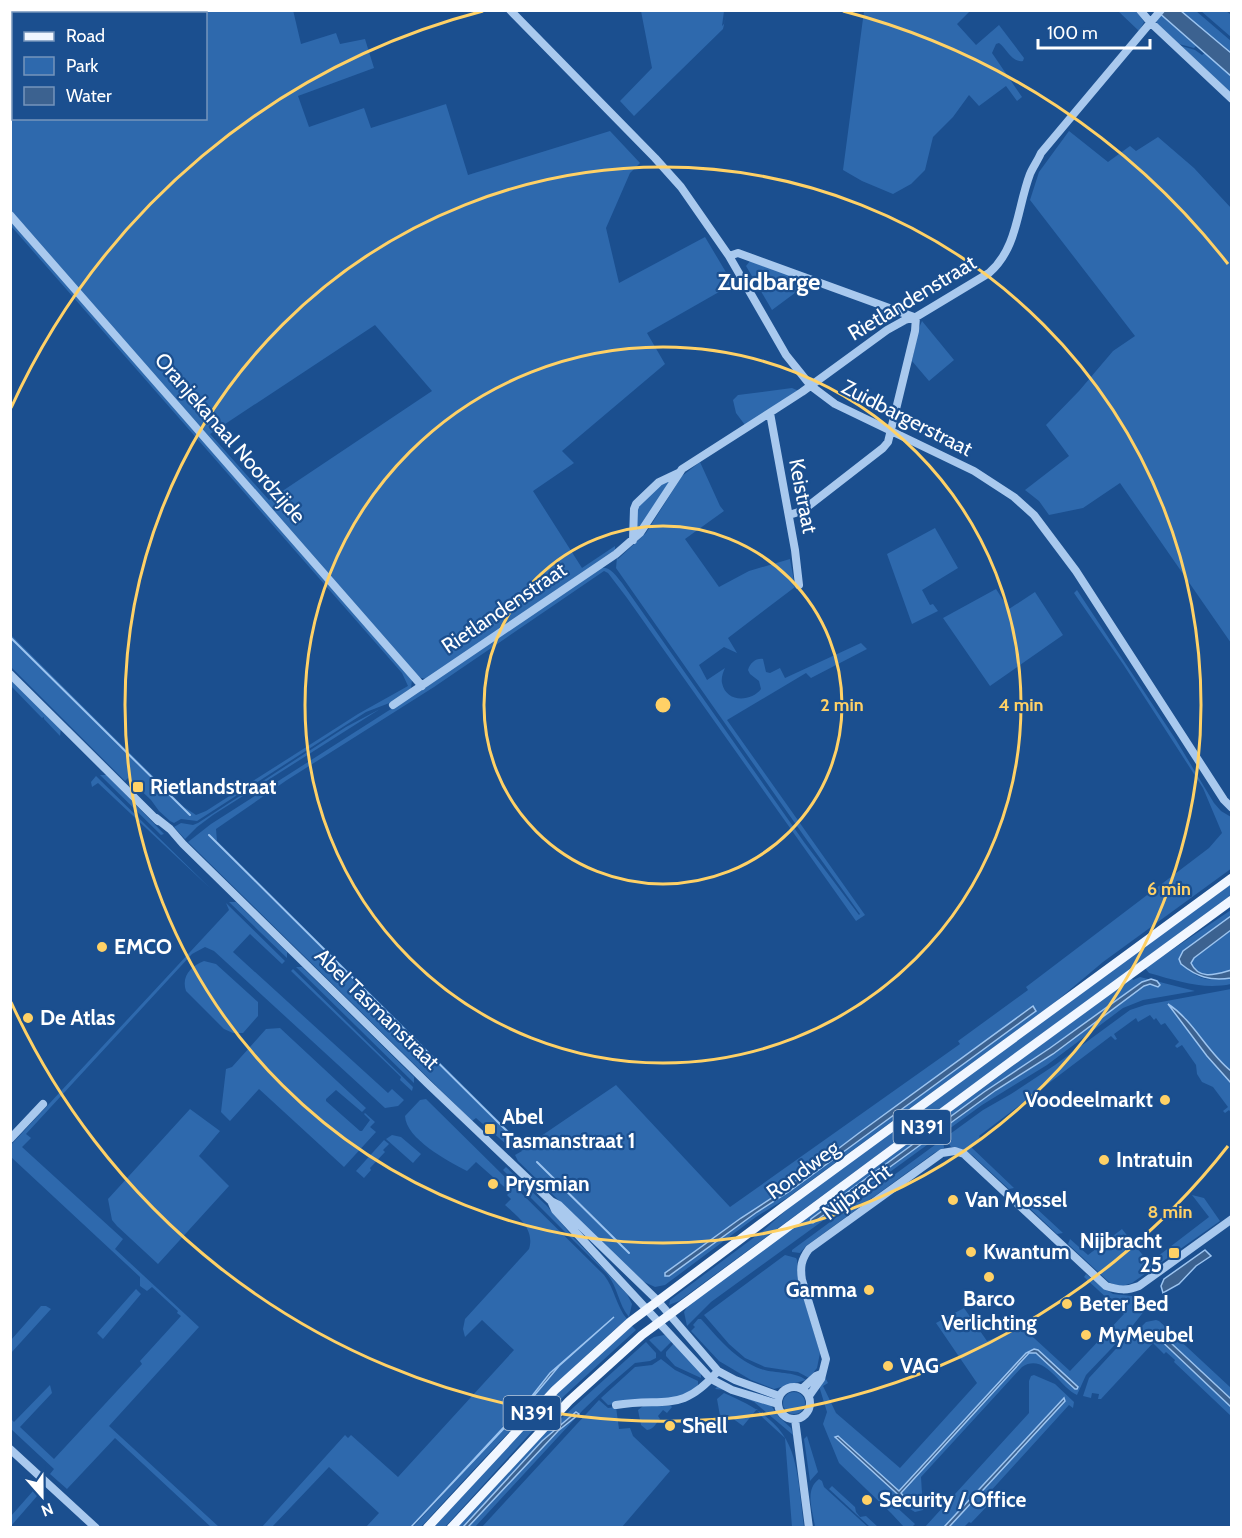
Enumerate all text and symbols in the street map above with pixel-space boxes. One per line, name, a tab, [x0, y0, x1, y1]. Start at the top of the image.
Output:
legend	[12, 12, 207, 120]
scale bar	[1038, 12, 1150, 50]
text: 100 m	[1047, 22, 1098, 44]
text: Road	[66, 25, 105, 47]
text: Park	[66, 55, 99, 77]
text: Water	[66, 85, 112, 107]
street label: Rietlandenstraat	[843, 250, 980, 346]
district label: Zuidbarge	[718, 267, 820, 296]
street label: Oranjekanaal Noordzijde	[149, 347, 311, 529]
street label: Zuidbargerstraat	[838, 374, 977, 461]
street label: Keistraat	[784, 456, 823, 535]
street label: Rietlandenstraat	[437, 557, 571, 658]
text: 2 min	[820, 694, 864, 716]
text: 4 min	[998, 694, 1044, 716]
centre of rings	[653, 695, 673, 715]
place label: Rietlandstraat	[150, 774, 277, 799]
marker: Rietlandstraat	[131, 780, 145, 794]
text: 6 min	[1147, 878, 1191, 900]
place label: EMCO	[114, 934, 172, 959]
marker: EMCO	[95, 940, 109, 954]
street label: Abel Tasmanstraat	[310, 943, 445, 1074]
place label: De Atlas	[40, 1005, 115, 1030]
marker: De Atlas	[21, 1011, 35, 1025]
place label: Voodeelmarkt	[1025, 1087, 1153, 1112]
marker: Voodeelmarkt	[1158, 1093, 1172, 1107]
place label: Abel Tasmanstraat 1	[502, 1104, 636, 1153]
road number: N391	[894, 1110, 950, 1144]
marker: Abel Tasmanstraat 1	[483, 1122, 497, 1136]
street label: Rondweg	[762, 1135, 844, 1204]
place label: Intratuin	[1116, 1147, 1193, 1172]
marker: Intratuin	[1097, 1153, 1111, 1167]
street label: Nijbracht	[817, 1158, 897, 1226]
place label: Prysmian	[505, 1171, 590, 1196]
marker: Prysmian	[486, 1177, 500, 1191]
place label: Van Mossel	[965, 1187, 1068, 1212]
marker: Van Mossel	[946, 1193, 960, 1207]
text: 8 min	[1148, 1201, 1192, 1223]
place label: Nijbracht 25	[1080, 1228, 1162, 1277]
place label: Kwantum	[983, 1239, 1069, 1264]
marker: Kwantum	[964, 1245, 978, 1259]
marker: Nijbracht 25	[1167, 1246, 1181, 1260]
marker: Barco Verlichting	[982, 1270, 996, 1284]
place label: Gamma	[786, 1277, 858, 1302]
marker: Gamma	[862, 1283, 876, 1297]
place label: Barco Verlichting	[941, 1286, 1037, 1335]
place label: Beter Bed	[1079, 1291, 1169, 1316]
marker: Beter Bed	[1060, 1297, 1074, 1311]
place label: MyMeubel	[1098, 1322, 1194, 1347]
marker: MyMeubel	[1079, 1328, 1093, 1342]
place label: VAG	[900, 1353, 939, 1378]
marker: VAG	[881, 1359, 895, 1373]
road number: N391	[504, 1396, 560, 1430]
place label: Shell	[682, 1413, 728, 1438]
marker: Shell	[663, 1419, 677, 1433]
north arrow	[12, 1466, 72, 1526]
place label: Security / Office	[879, 1487, 1026, 1512]
marker: Security / Office	[860, 1493, 874, 1507]
text: N	[39, 1499, 56, 1520]

